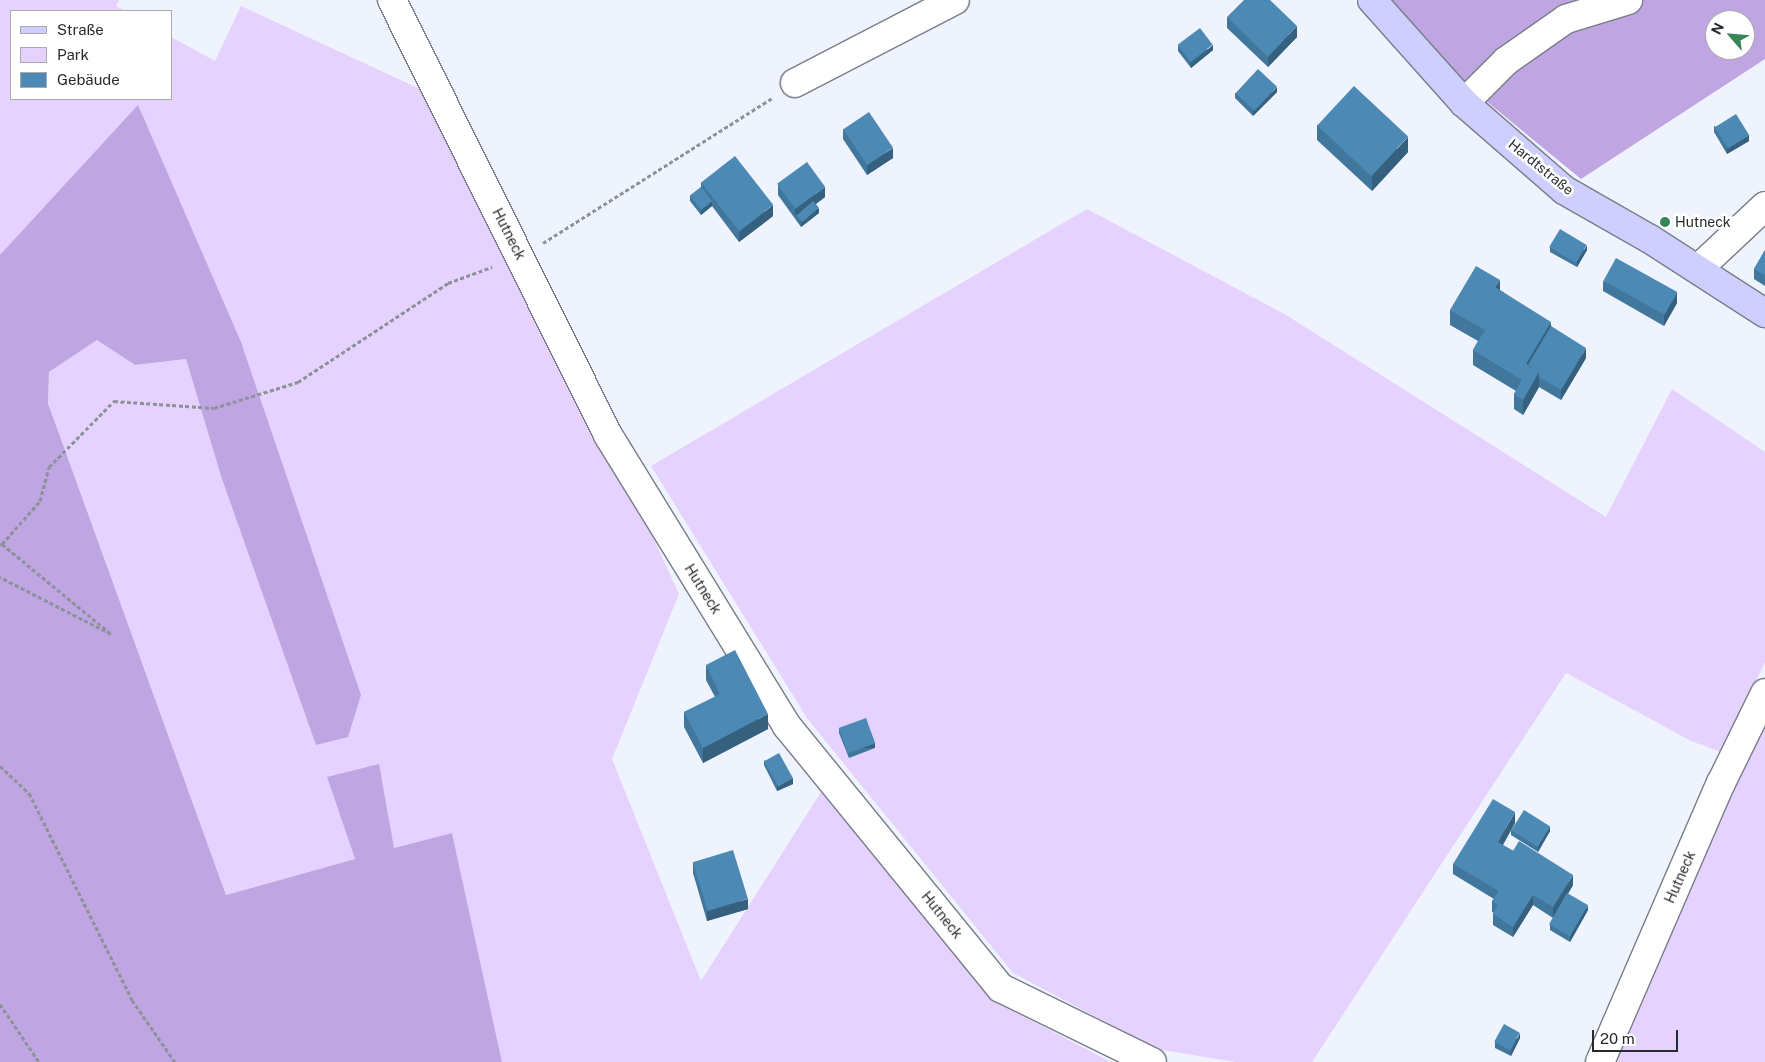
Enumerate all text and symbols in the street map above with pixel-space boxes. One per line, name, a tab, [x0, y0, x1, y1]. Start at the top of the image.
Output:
legend	[10, 10, 172, 100]
north arrow	[1705, 10, 1755, 60]
text: N	[1708, 20, 1727, 37]
text: Straße	[57, 21, 104, 38]
text: Park	[57, 46, 89, 63]
text: Gebäude	[57, 71, 120, 88]
street label: Hardtstraße	[1505, 136, 1577, 198]
street label: Hutneck	[489, 205, 529, 263]
place label: Hutneck	[1675, 214, 1731, 230]
marker: Hutneck	[1659, 216, 1671, 228]
street label: Hutneck	[681, 561, 725, 617]
street label: Hutneck	[1661, 848, 1699, 906]
street label: Hutneck	[918, 888, 966, 942]
scale bar	[1595, 1020, 1681, 1052]
text: 20 m	[1600, 1030, 1635, 1047]

